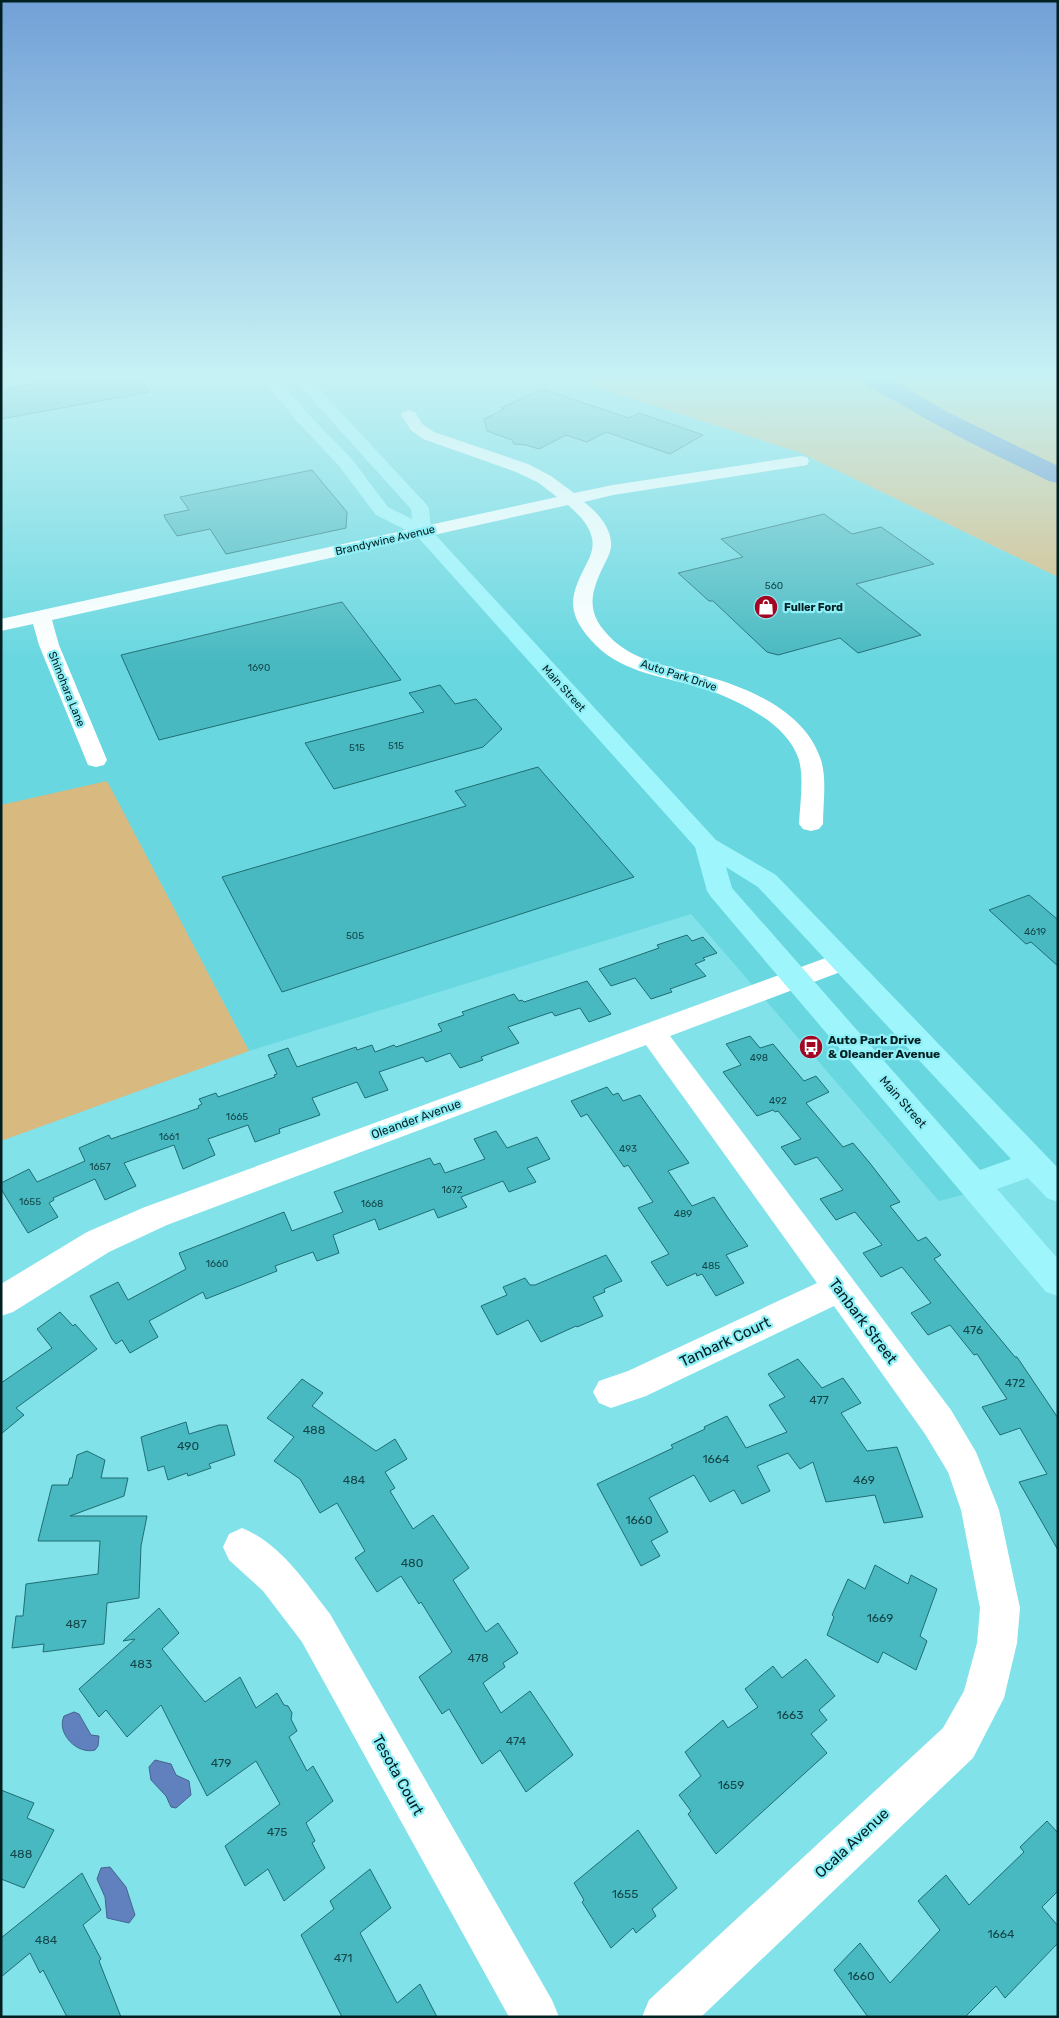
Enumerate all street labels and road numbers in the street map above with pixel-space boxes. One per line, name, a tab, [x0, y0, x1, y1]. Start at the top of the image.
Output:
street label: Brandywine Avenue	[334, 523, 436, 558]
street label: Shinohara Lane	[46, 650, 88, 729]
street label: Auto Park Drive	[639, 657, 719, 694]
street label: Main Street	[539, 662, 589, 715]
street label: Main Street	[877, 1073, 929, 1131]
street label: Oleander Avenue	[369, 1096, 463, 1142]
street label: Tanbark Street	[825, 1275, 901, 1367]
street label: Tanbark Court	[677, 1313, 773, 1371]
street label: Tesota Court	[369, 1732, 427, 1818]
street label: Ocala Avenue	[811, 1804, 893, 1882]

